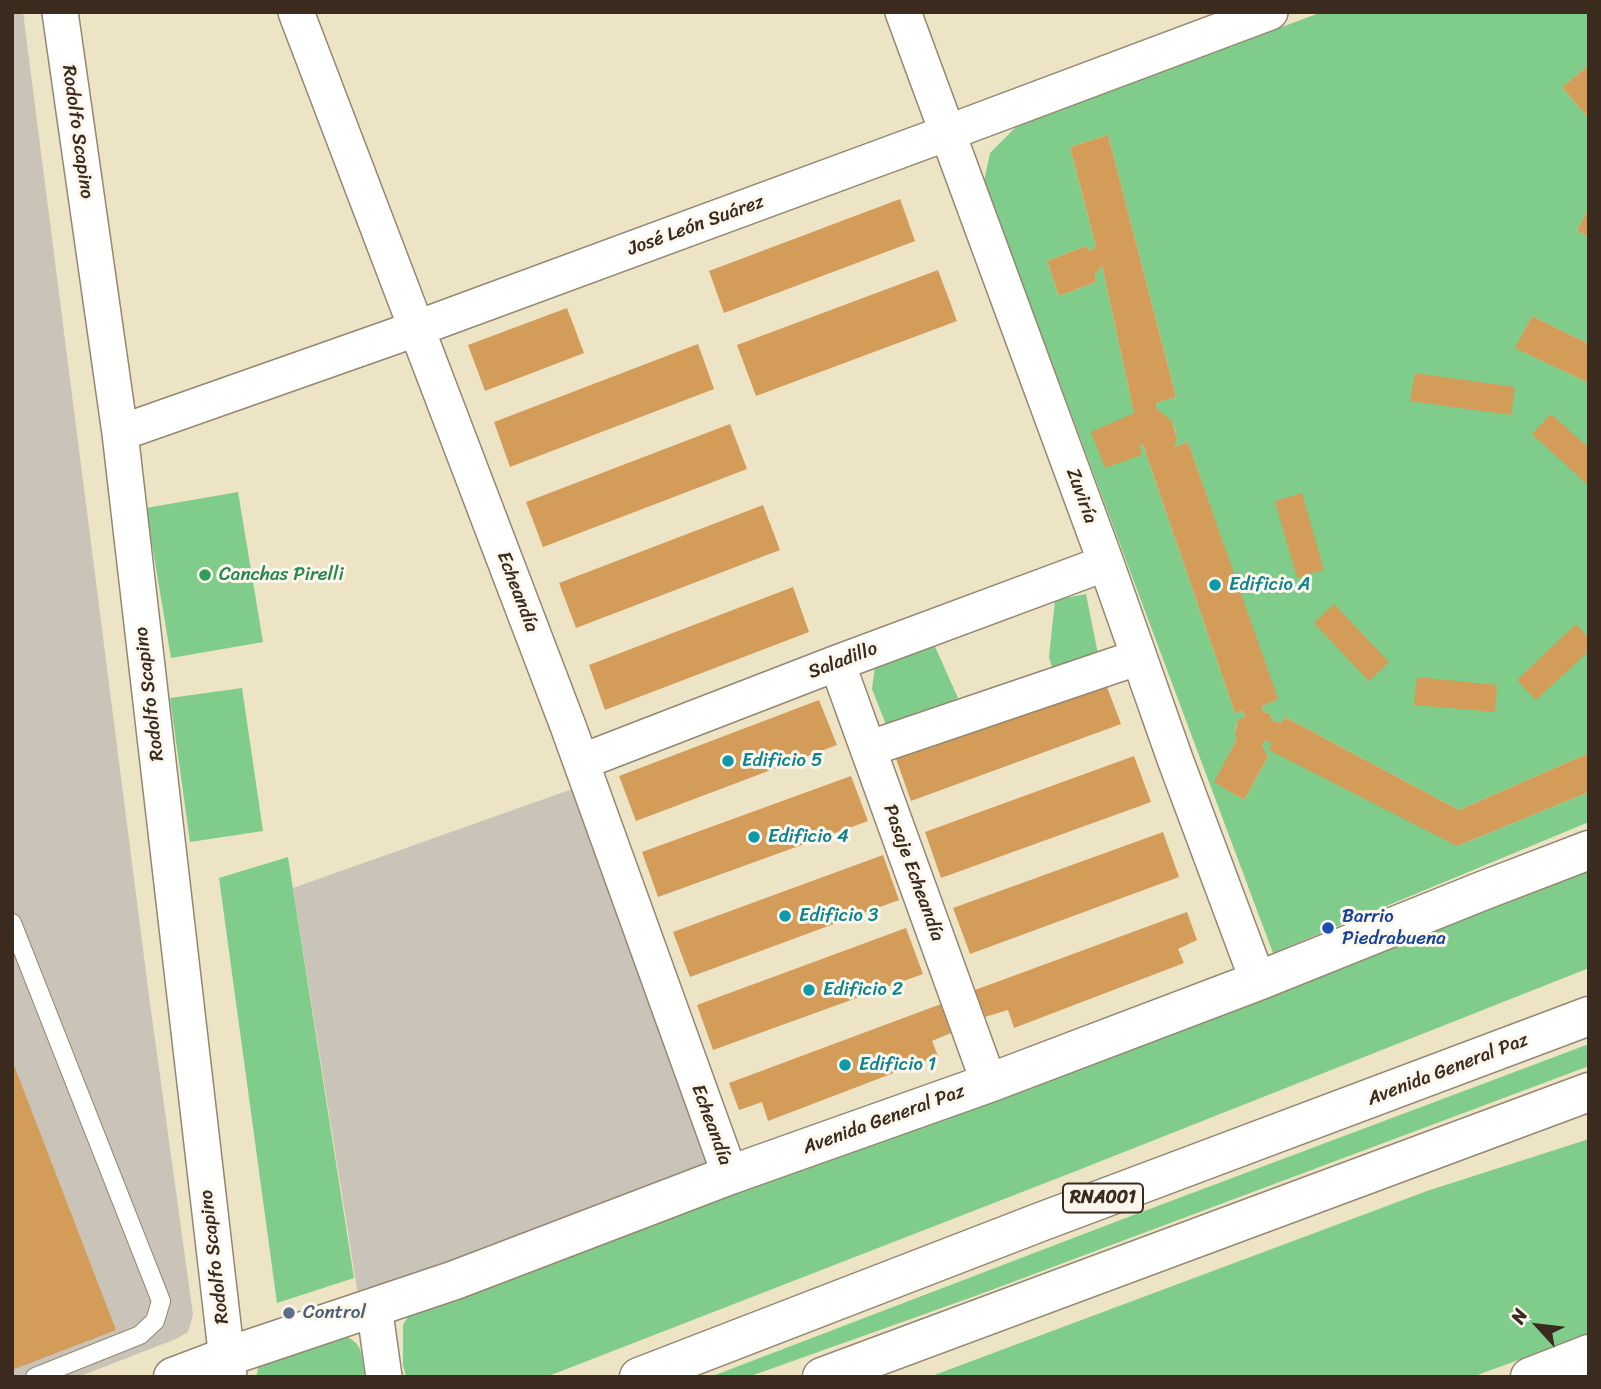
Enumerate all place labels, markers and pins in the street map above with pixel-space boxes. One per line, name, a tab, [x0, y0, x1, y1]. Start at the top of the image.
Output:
place label: Canchas Pirelli	[219, 564, 344, 586]
marker: Canchas Pirelli	[197, 567, 213, 583]
place label: Edificio A	[1229, 574, 1310, 596]
marker: Edificio A	[1207, 577, 1223, 593]
place label: Edificio 5	[742, 750, 823, 772]
marker: Edificio 5	[720, 753, 736, 769]
place label: Edificio 4	[768, 826, 849, 848]
marker: Edificio 4	[746, 829, 762, 845]
place label: Edificio 3	[799, 905, 878, 927]
place label: Barrio Piedrabuena	[1342, 906, 1446, 950]
marker: Edificio 3	[777, 908, 793, 924]
marker: Barrio Piedrabuena	[1320, 920, 1336, 936]
place label: Edificio 2	[823, 979, 903, 1001]
marker: Edificio 2	[801, 982, 817, 998]
place label: Edificio 1	[859, 1054, 936, 1076]
marker: Edificio 1	[837, 1057, 853, 1073]
place label: Control	[303, 1302, 366, 1324]
marker: Control	[281, 1305, 297, 1321]

